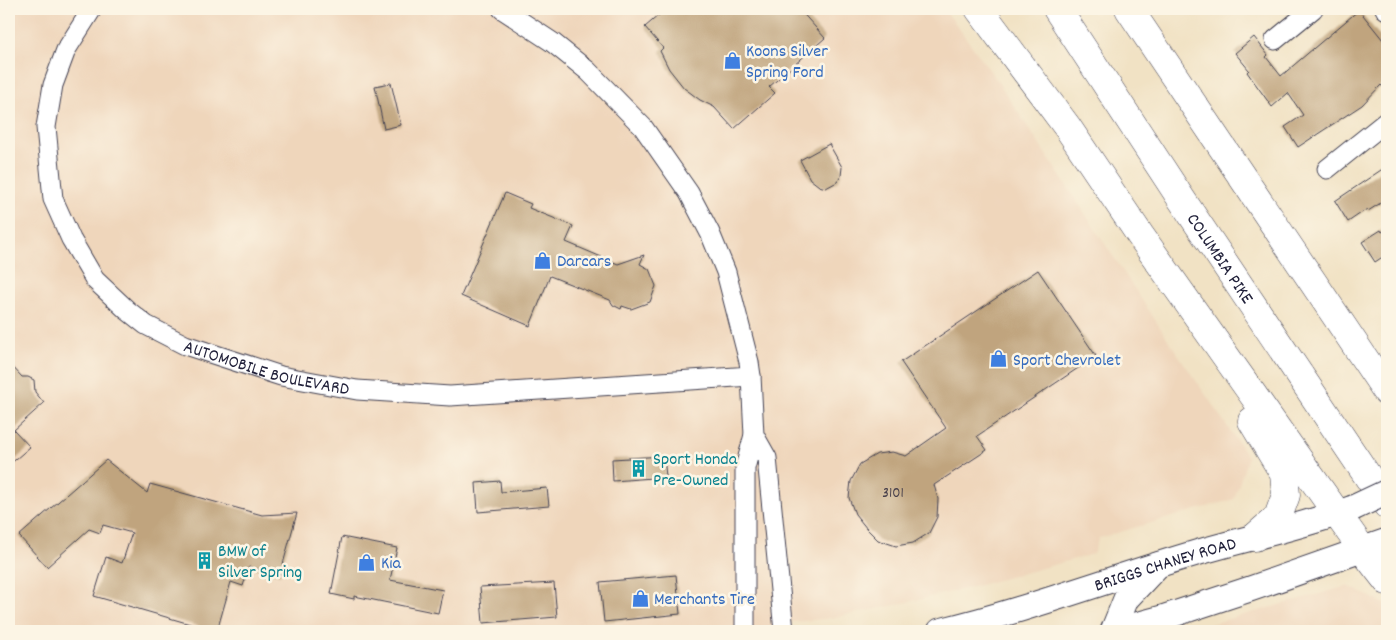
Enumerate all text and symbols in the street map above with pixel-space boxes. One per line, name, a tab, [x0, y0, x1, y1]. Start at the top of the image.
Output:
place label: Koons Silver Spring Ford	[746, 40, 828, 86]
shop icon: Koons Silver Spring Ford	[722, 50, 742, 70]
street label: COLUMBIA PIKE	[1179, 209, 1258, 310]
shop icon: Darcars	[533, 250, 553, 270]
place label: Darcars	[557, 250, 611, 275]
street label: AUTOMOBILE BOULEVARD	[180, 335, 351, 403]
shop icon: Sport Chevrolet	[989, 349, 1009, 369]
place label: Sport Chevrolet	[1013, 349, 1121, 374]
place label: Sport Honda Pre-Owned	[653, 448, 738, 494]
building icon: Sport Honda Pre-Owned	[629, 458, 649, 478]
house number: 3101	[882, 483, 904, 505]
street label: BRIGGS CHANEY ROAD	[1092, 532, 1239, 599]
place label: BMW of Silver Spring	[218, 540, 302, 586]
building icon: BMW of Silver Spring	[194, 550, 214, 570]
shop icon: Kia	[357, 552, 377, 572]
place label: Kia	[381, 552, 402, 577]
shop icon: Merchants Tire	[630, 588, 650, 608]
place label: Merchants Tire	[654, 588, 755, 613]

